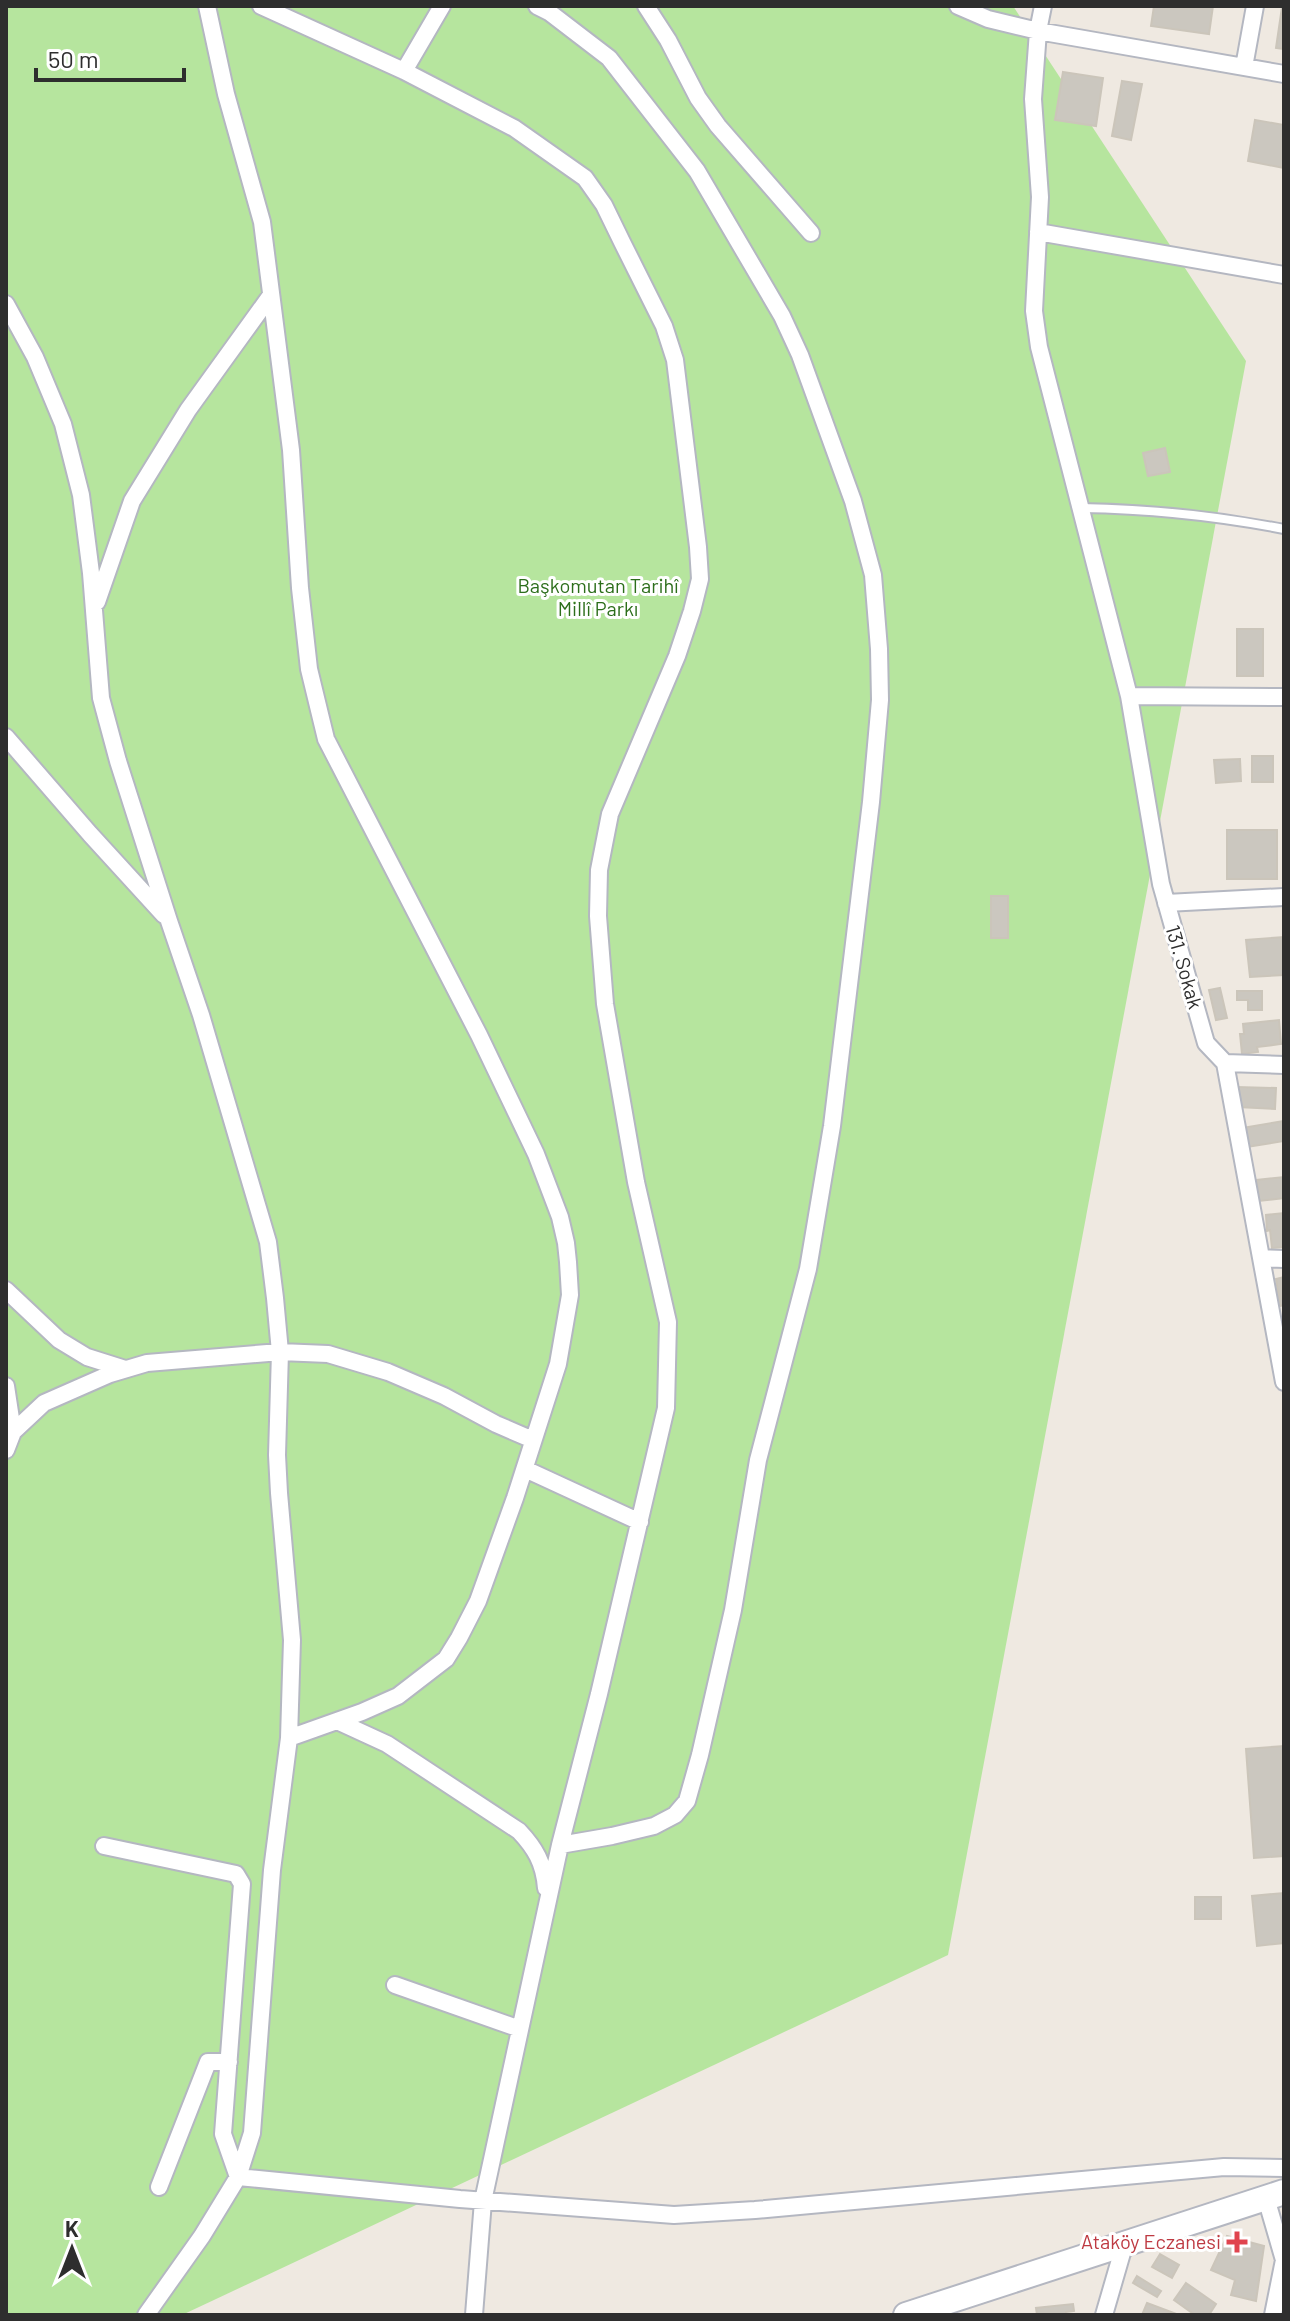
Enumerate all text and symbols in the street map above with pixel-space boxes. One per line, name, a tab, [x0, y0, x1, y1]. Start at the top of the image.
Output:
scale bar	[36, 32, 184, 82]
text: 50 m	[48, 44, 99, 73]
park label: Başkomutan Tarihî Millî Parkı	[517, 573, 679, 620]
street label: 131. Sokak	[1162, 922, 1208, 1012]
north arrow	[32, 2209, 112, 2289]
text: K	[65, 2215, 79, 2241]
place label: Ataköy Eczanesi	[1081, 2229, 1221, 2253]
marker: Ataköy Eczanesi	[1228, 2233, 1246, 2251]

